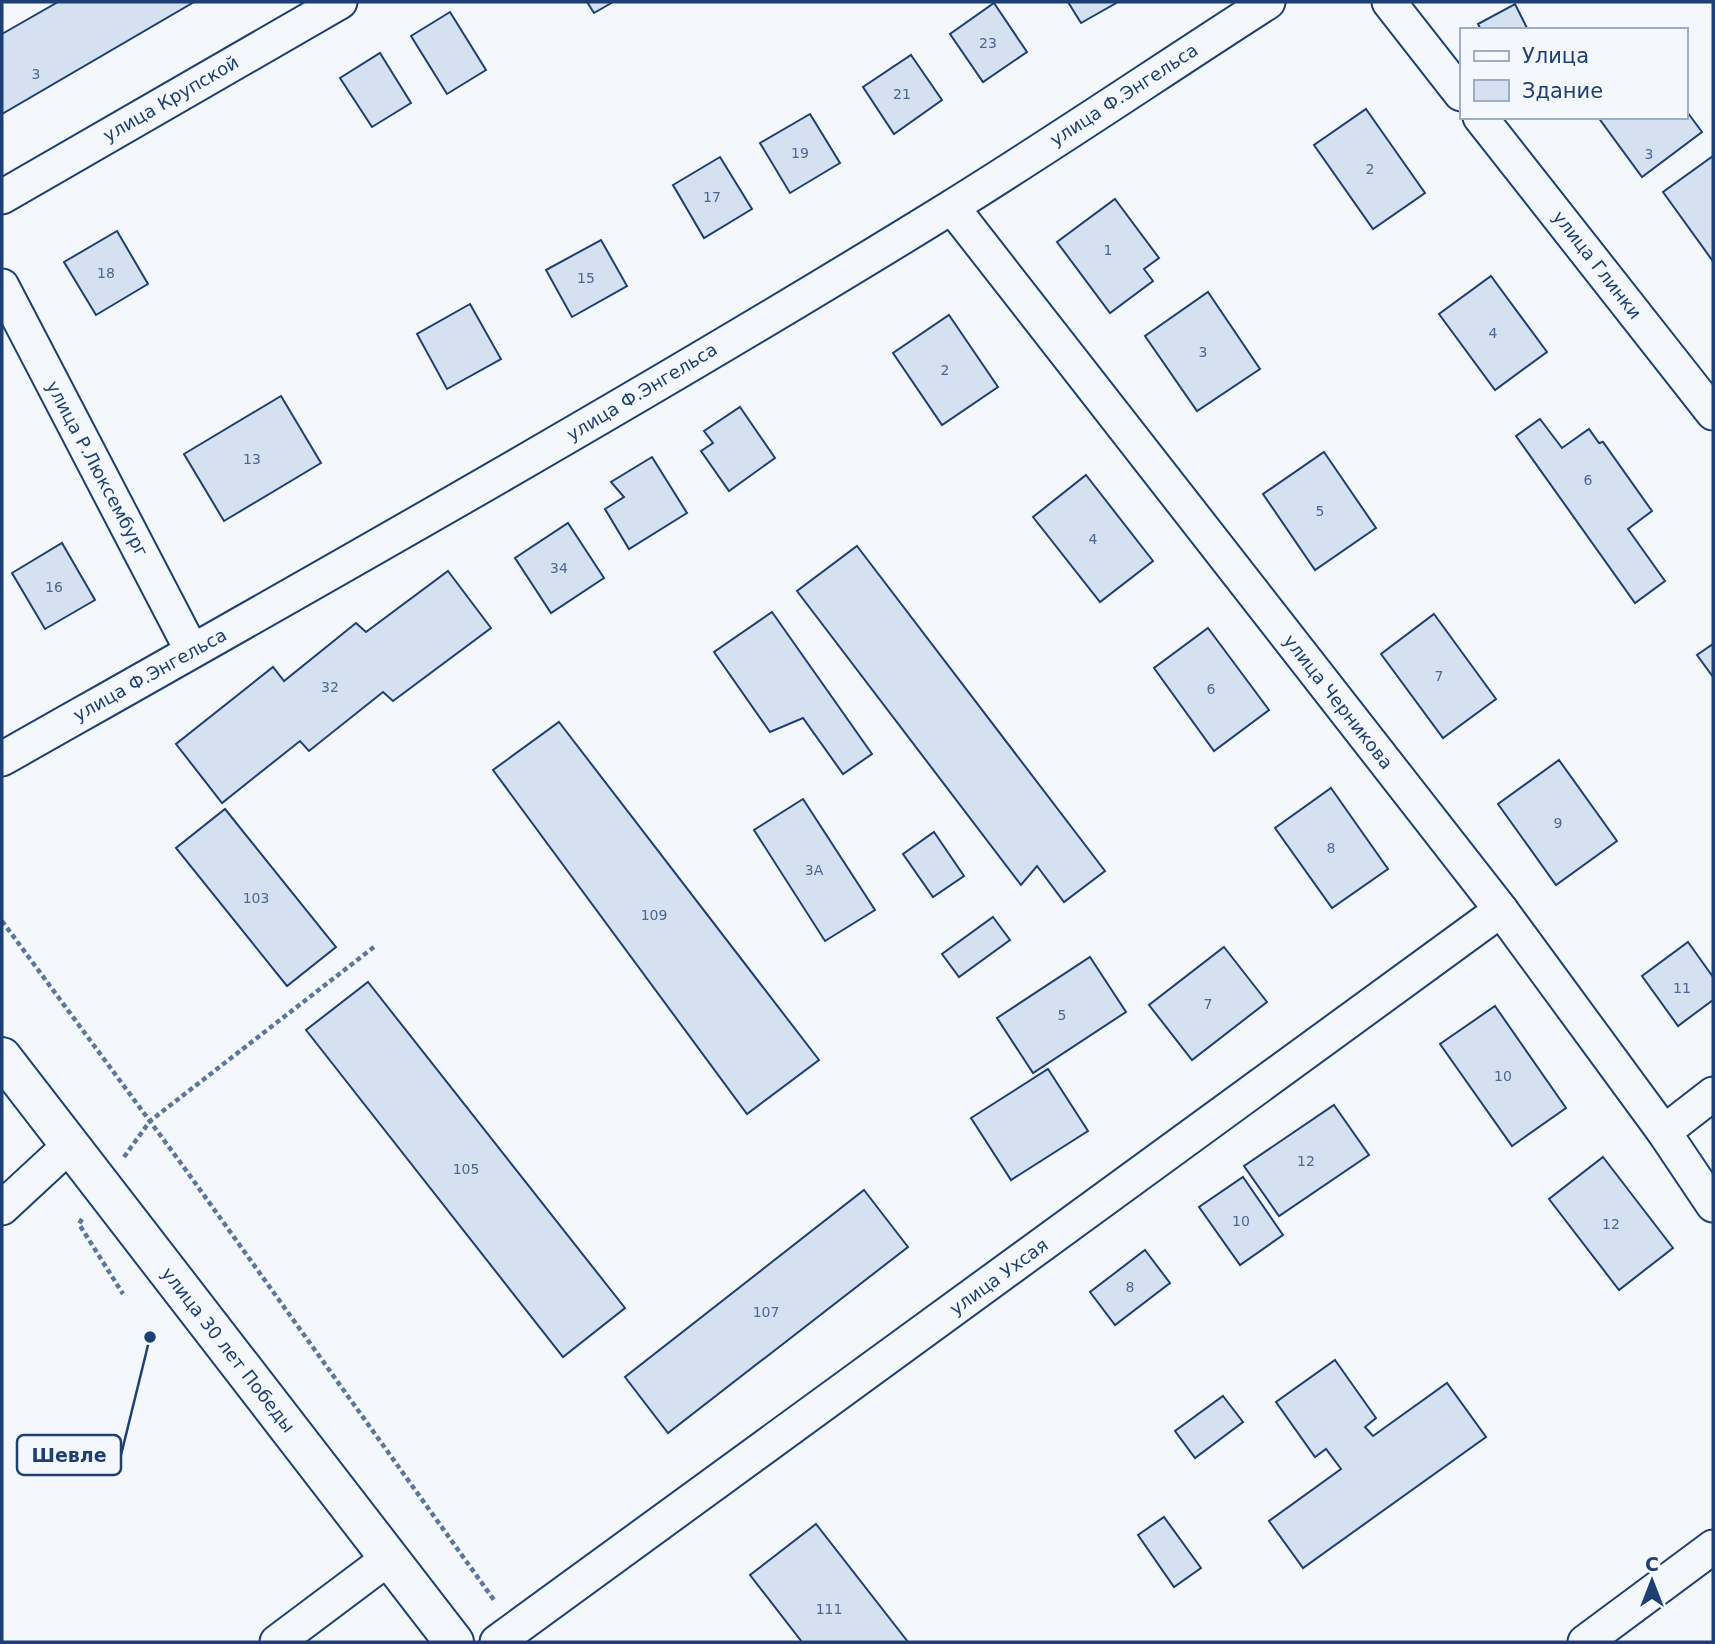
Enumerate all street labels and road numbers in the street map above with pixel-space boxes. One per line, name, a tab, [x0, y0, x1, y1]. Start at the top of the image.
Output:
street label: улица Ф.Энгельса	[1046, 39, 1202, 150]
street label: улица Крупской	[99, 51, 242, 146]
street label: улица Глинки	[1549, 206, 1646, 323]
street label: улица Ф.Энгельса	[563, 338, 721, 445]
street label: улица Р.Люксембург	[42, 377, 153, 560]
street label: улица Ф.Энгельса	[69, 624, 230, 725]
street label: улица Черникова	[1279, 630, 1397, 773]
street label: улица Ухсая	[946, 1234, 1052, 1319]
street label: улица 30 лет Победы	[157, 1263, 299, 1436]

